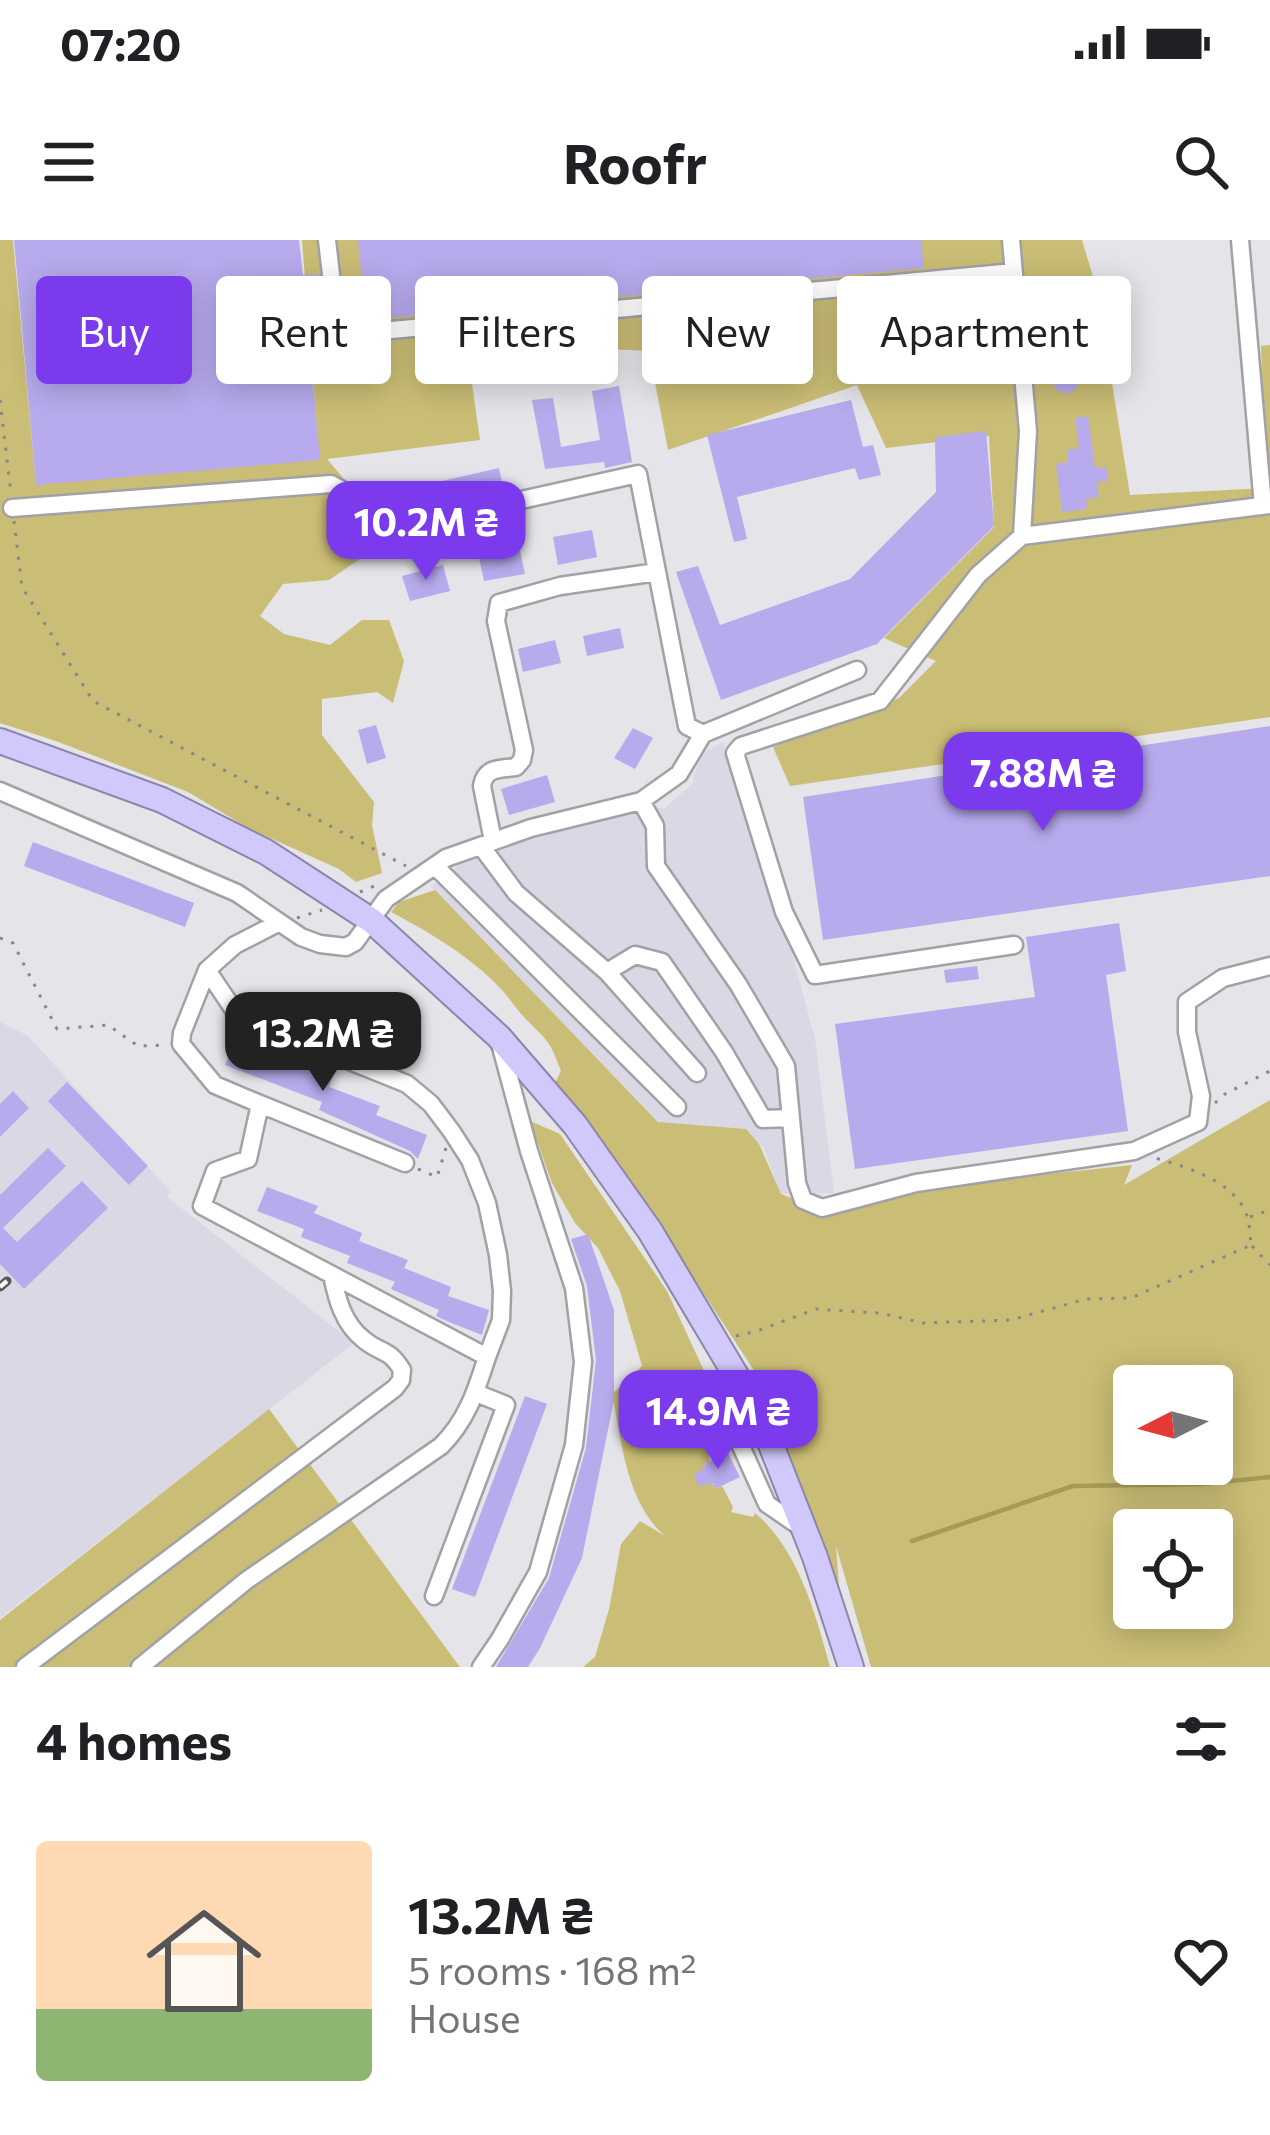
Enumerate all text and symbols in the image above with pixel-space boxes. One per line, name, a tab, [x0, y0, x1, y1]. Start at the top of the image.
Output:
text: 07:20	[60, 15, 181, 70]
icon: menu	[36, 129, 102, 195]
text: Roofr	[563, 129, 707, 195]
icon: search	[1168, 129, 1234, 195]
chip: Buy	[36, 276, 192, 384]
chip: Rent	[216, 276, 391, 384]
chip: Filters	[415, 276, 618, 384]
chip: New	[642, 276, 813, 384]
chip: Apartment	[837, 276, 1131, 384]
pin: 10.2M ₴	[315, 481, 537, 583]
text: 10.2M ₴	[353, 496, 499, 544]
pin: 7.88M ₴	[932, 732, 1154, 834]
text: 7.88M ₴	[970, 747, 1116, 795]
pin: 13.2M ₴	[212, 992, 434, 1094]
text: 13.2M ₴	[252, 1007, 394, 1055]
north arrow	[1113, 1365, 1233, 1485]
map controls	[1113, 1365, 1233, 1629]
pin: 14.9M ₴	[607, 1370, 829, 1472]
text: 14.9M ₴	[646, 1385, 790, 1433]
button: locate	[1113, 1509, 1233, 1629]
icon: filters	[1168, 1706, 1234, 1772]
text: 4 homes	[36, 1708, 232, 1771]
text: 13.2M ₴	[408, 1882, 593, 1945]
icon: home	[132, 1889, 276, 2033]
icon: heart	[1168, 1928, 1234, 1994]
text: 5 rooms · 168 m²	[408, 1945, 697, 1993]
text: House	[408, 1993, 521, 2041]

